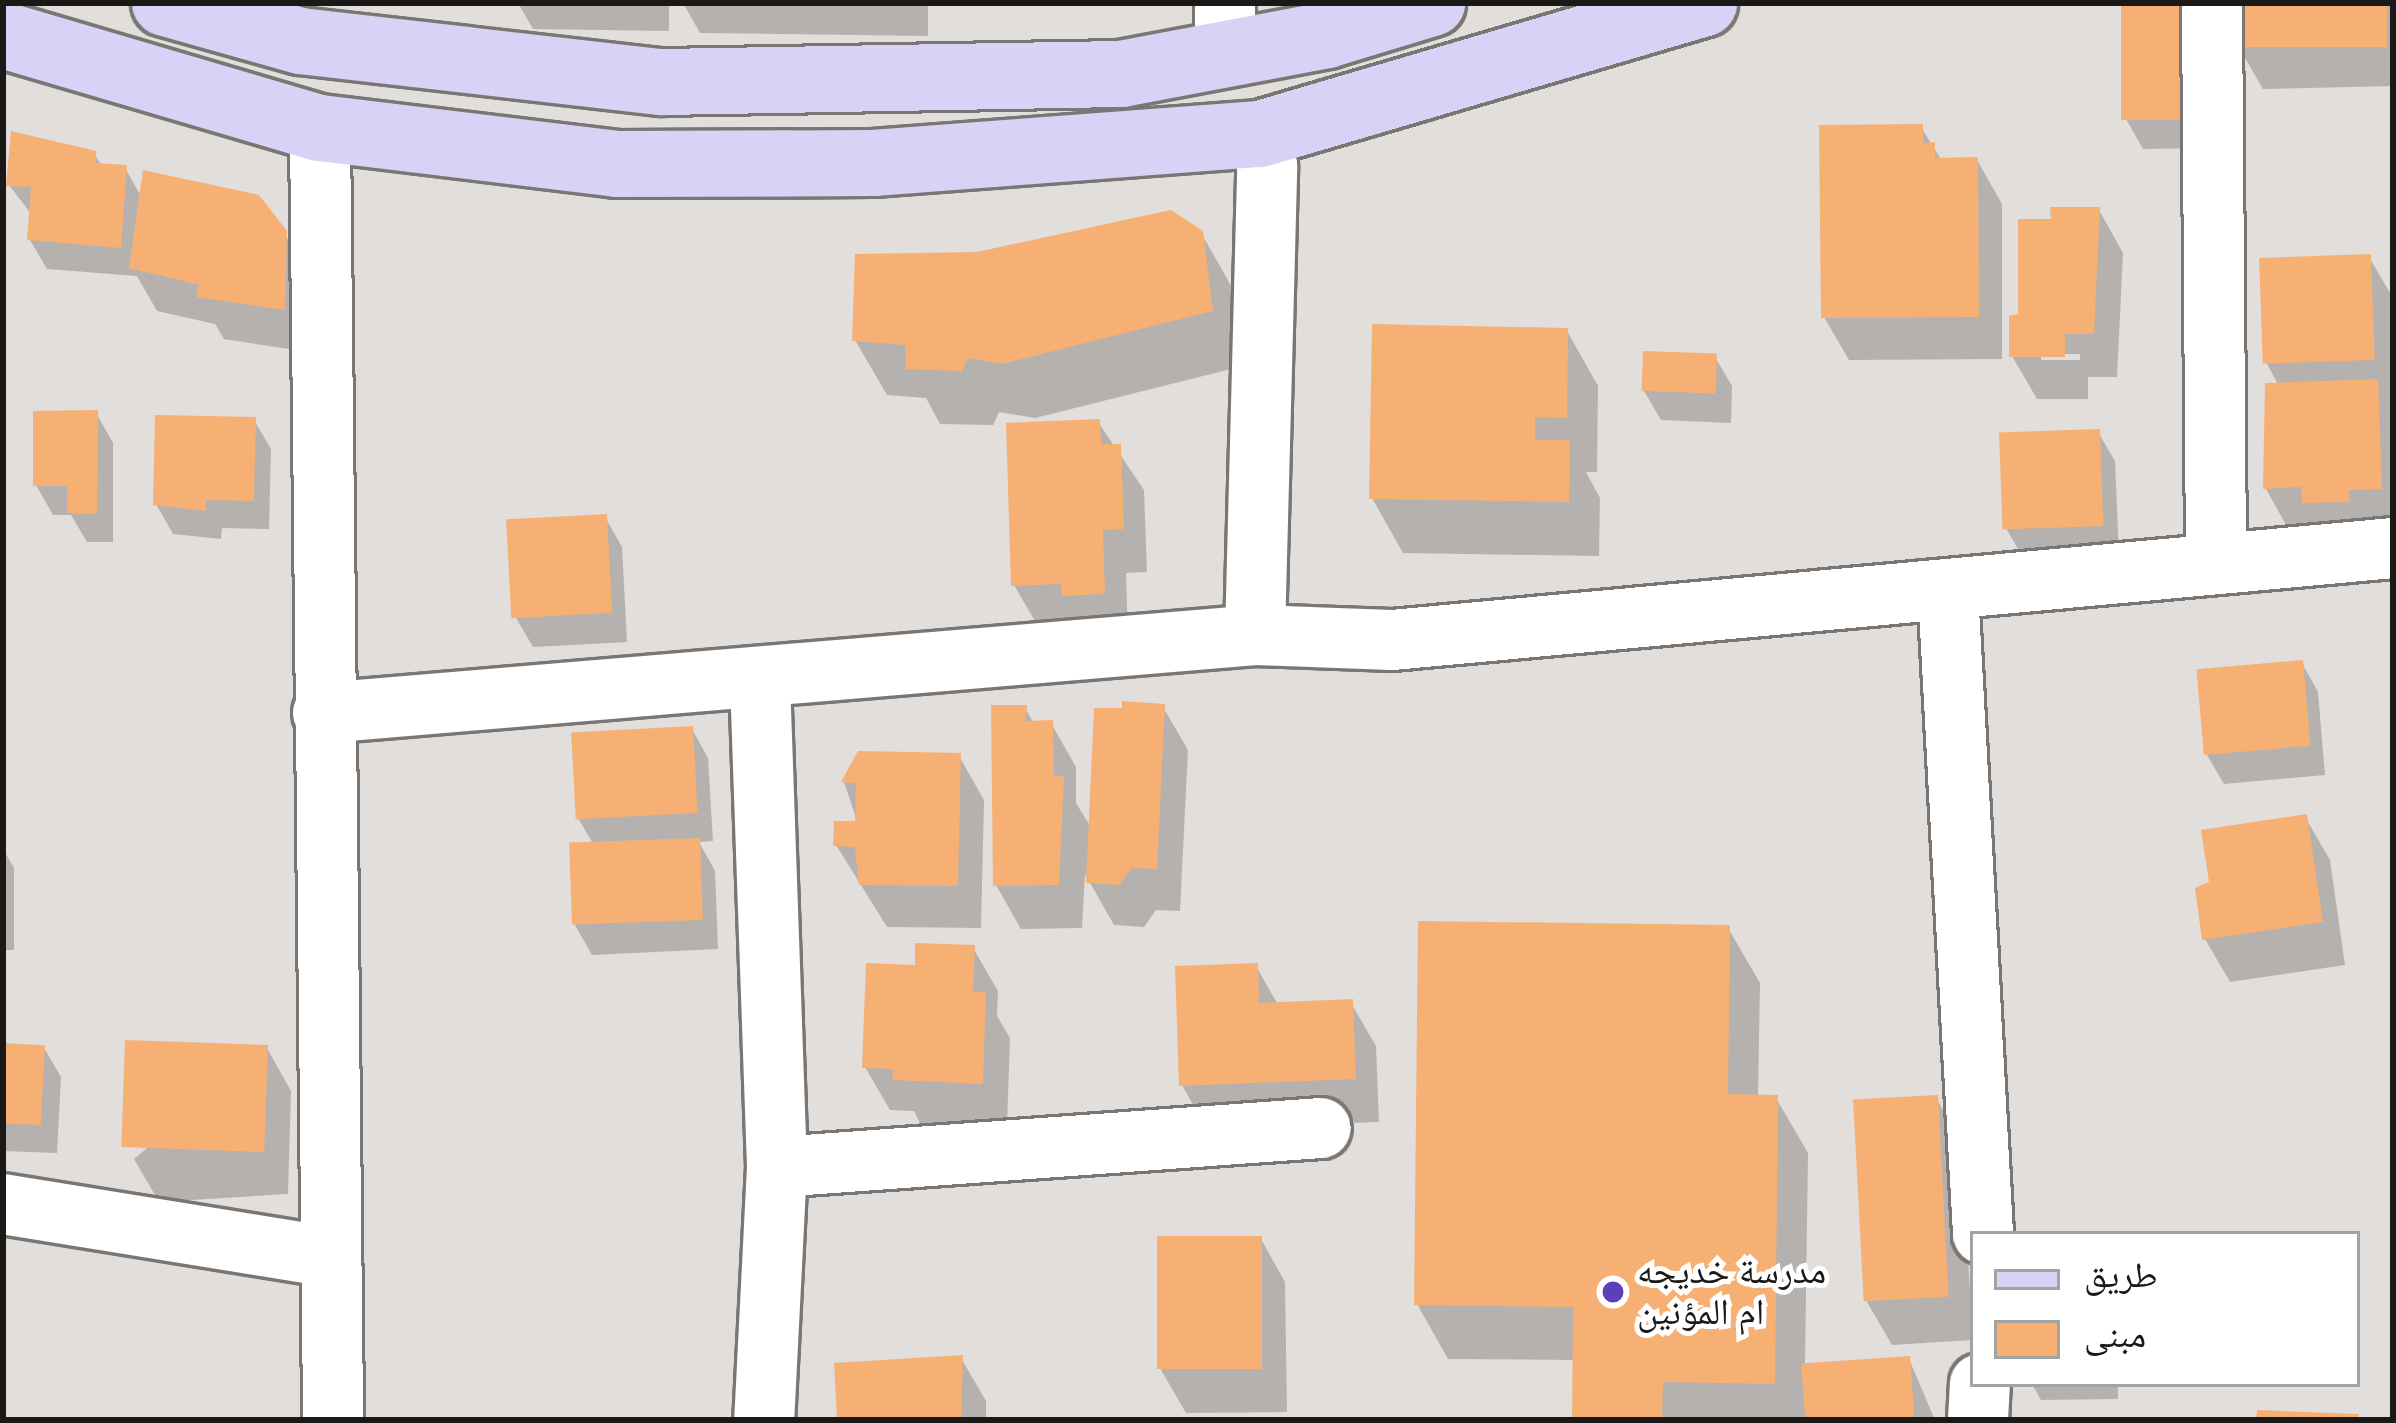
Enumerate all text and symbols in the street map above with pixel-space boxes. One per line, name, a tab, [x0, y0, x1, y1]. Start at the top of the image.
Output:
legend	[1970, 1231, 2360, 1387]
place label: مدرسة خديجه ام المؤنين	[1637, 1249, 1826, 1334]
text: طريق	[2084, 1254, 2158, 1297]
marker: مدرسة خديجه ام المؤنين	[1600, 1279, 1626, 1305]
text: مبنى	[2084, 1314, 2146, 1357]

